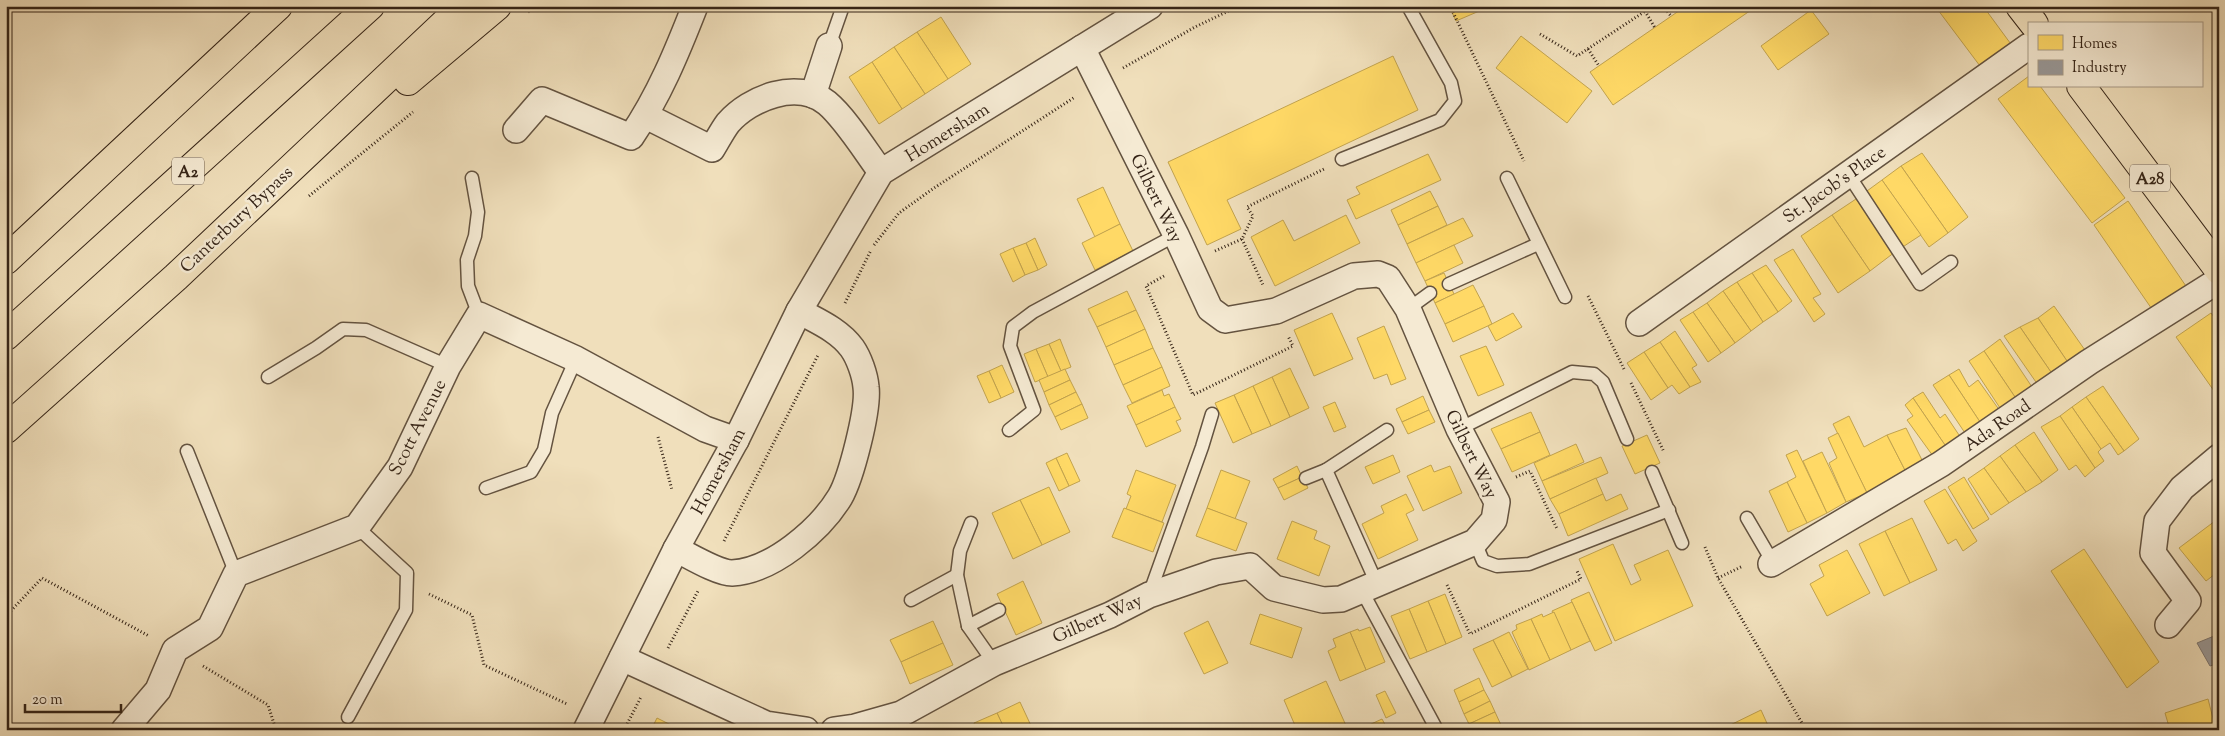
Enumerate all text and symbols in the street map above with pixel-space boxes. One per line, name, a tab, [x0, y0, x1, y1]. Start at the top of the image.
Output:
legend	[2028, 22, 2202, 88]
text: Homes	[2072, 34, 2117, 55]
text: Industry	[2072, 58, 2127, 79]
street label: Homersham	[901, 98, 995, 170]
street label: St. Jacob's Place	[1778, 140, 1892, 231]
street label: Gilbert Way	[1122, 150, 1188, 248]
road number: A2	[172, 158, 204, 185]
street label: Canterbury Bypass	[175, 161, 300, 280]
road number: A28	[2130, 164, 2170, 192]
street label: Scott Avenue	[383, 375, 454, 481]
street label: Ada Road	[1959, 394, 2037, 459]
street label: Gilbert Way	[1437, 406, 1503, 504]
street label: Homersham	[686, 424, 754, 520]
street label: Gilbert Way	[1049, 588, 1147, 651]
scale bar	[25, 681, 121, 713]
text: 20 m	[32, 690, 63, 711]

